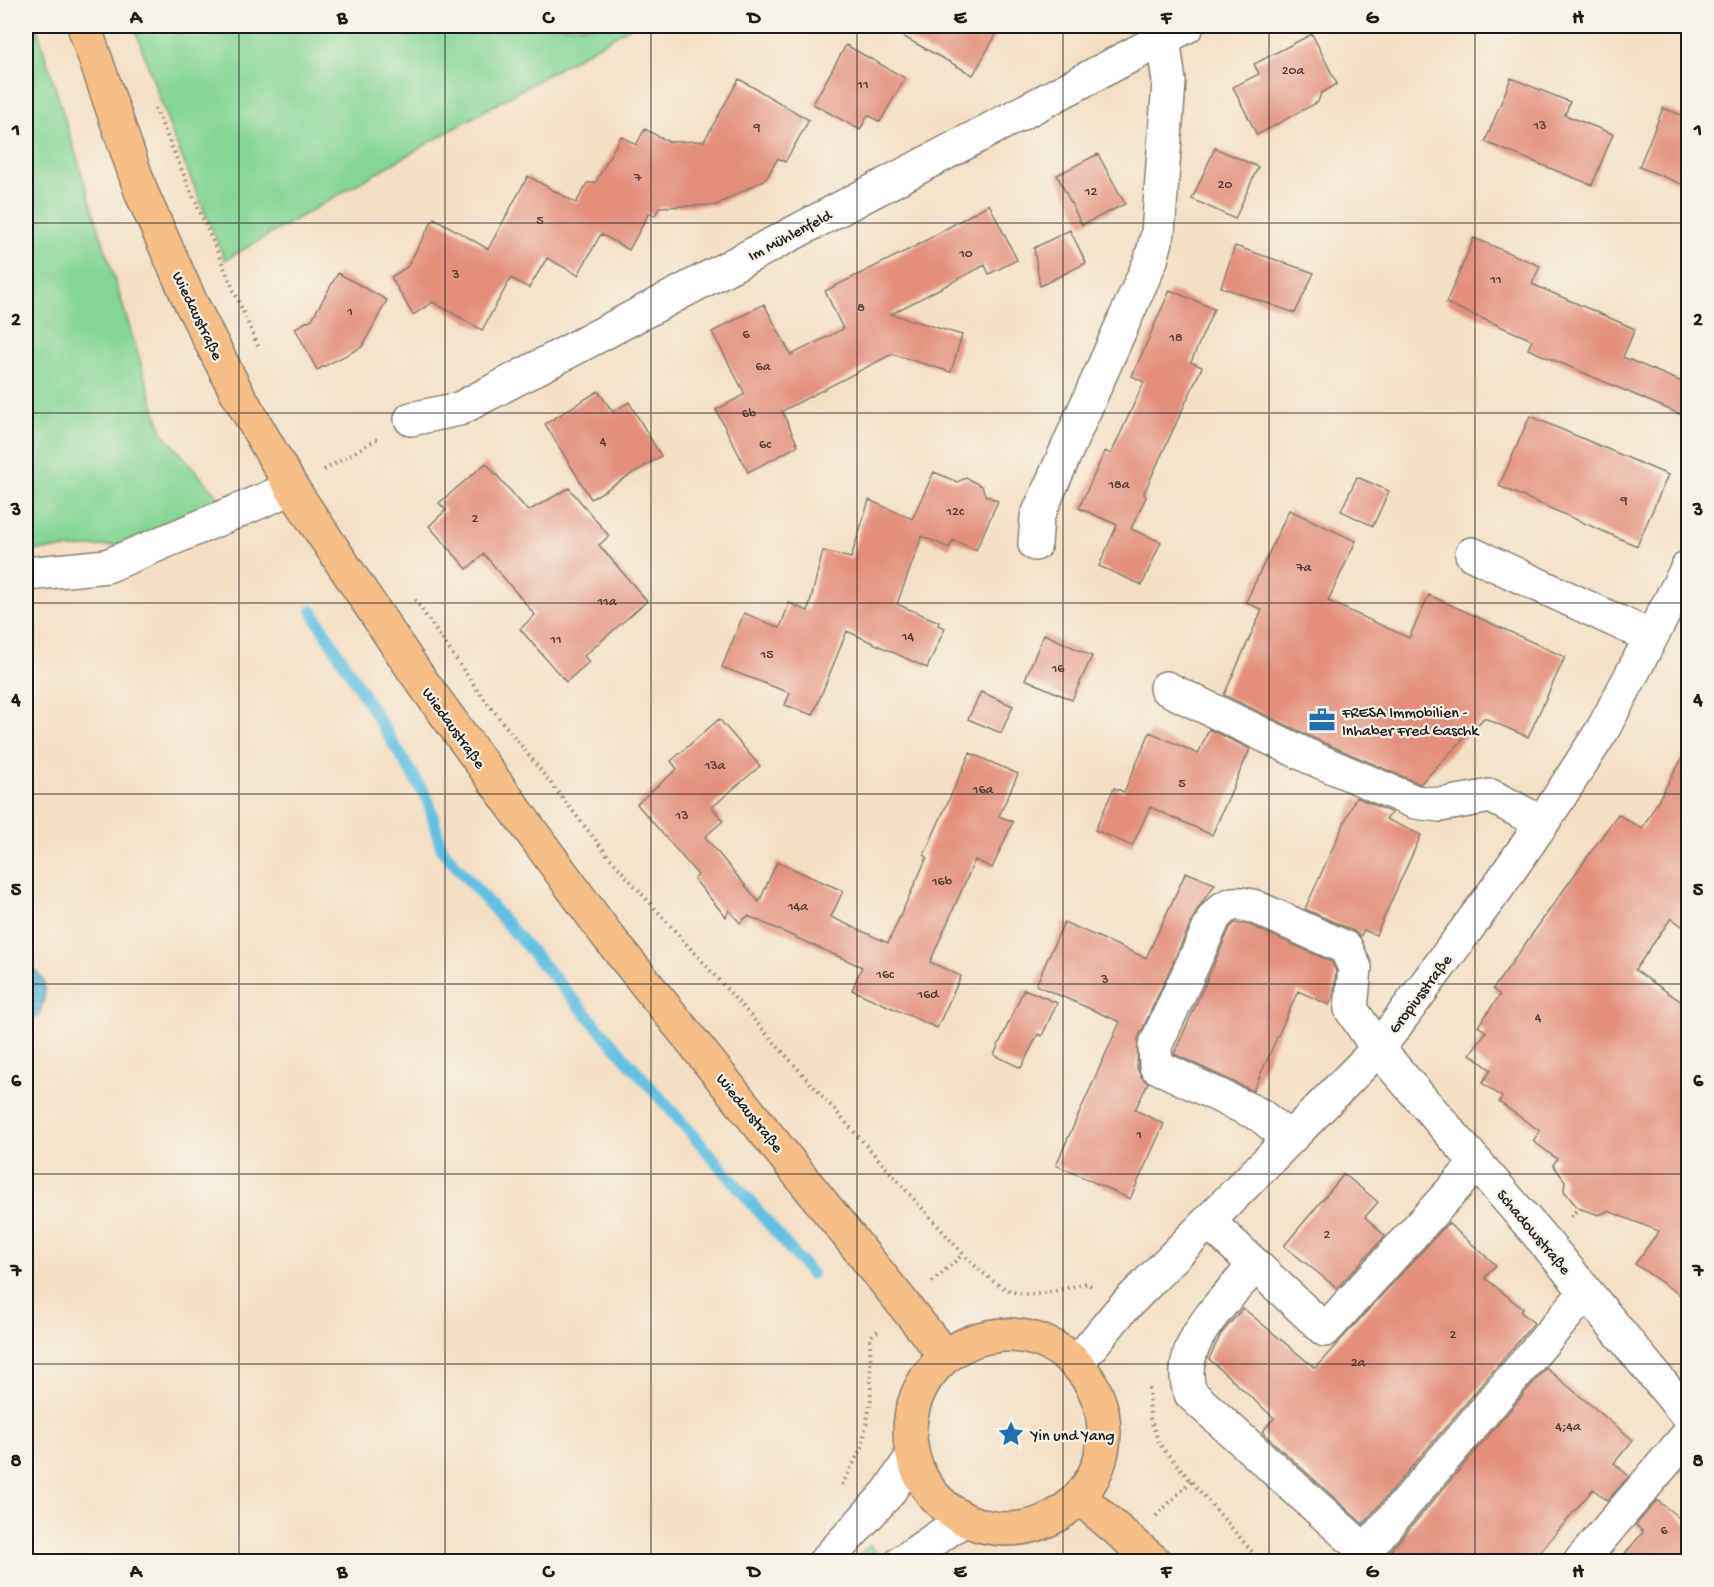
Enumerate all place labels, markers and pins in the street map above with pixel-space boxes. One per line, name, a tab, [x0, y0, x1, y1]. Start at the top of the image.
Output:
office icon: FRESA Immobilien - Inhaber Fred Gaschk	[1307, 705, 1337, 735]
place label: FRESA Immobilien - Inhaber Fred Gaschk	[1341, 705, 1480, 742]
place icon: Yin und Yang	[996, 1419, 1026, 1449]
place label: Yin und Yang	[1029, 1428, 1115, 1447]

